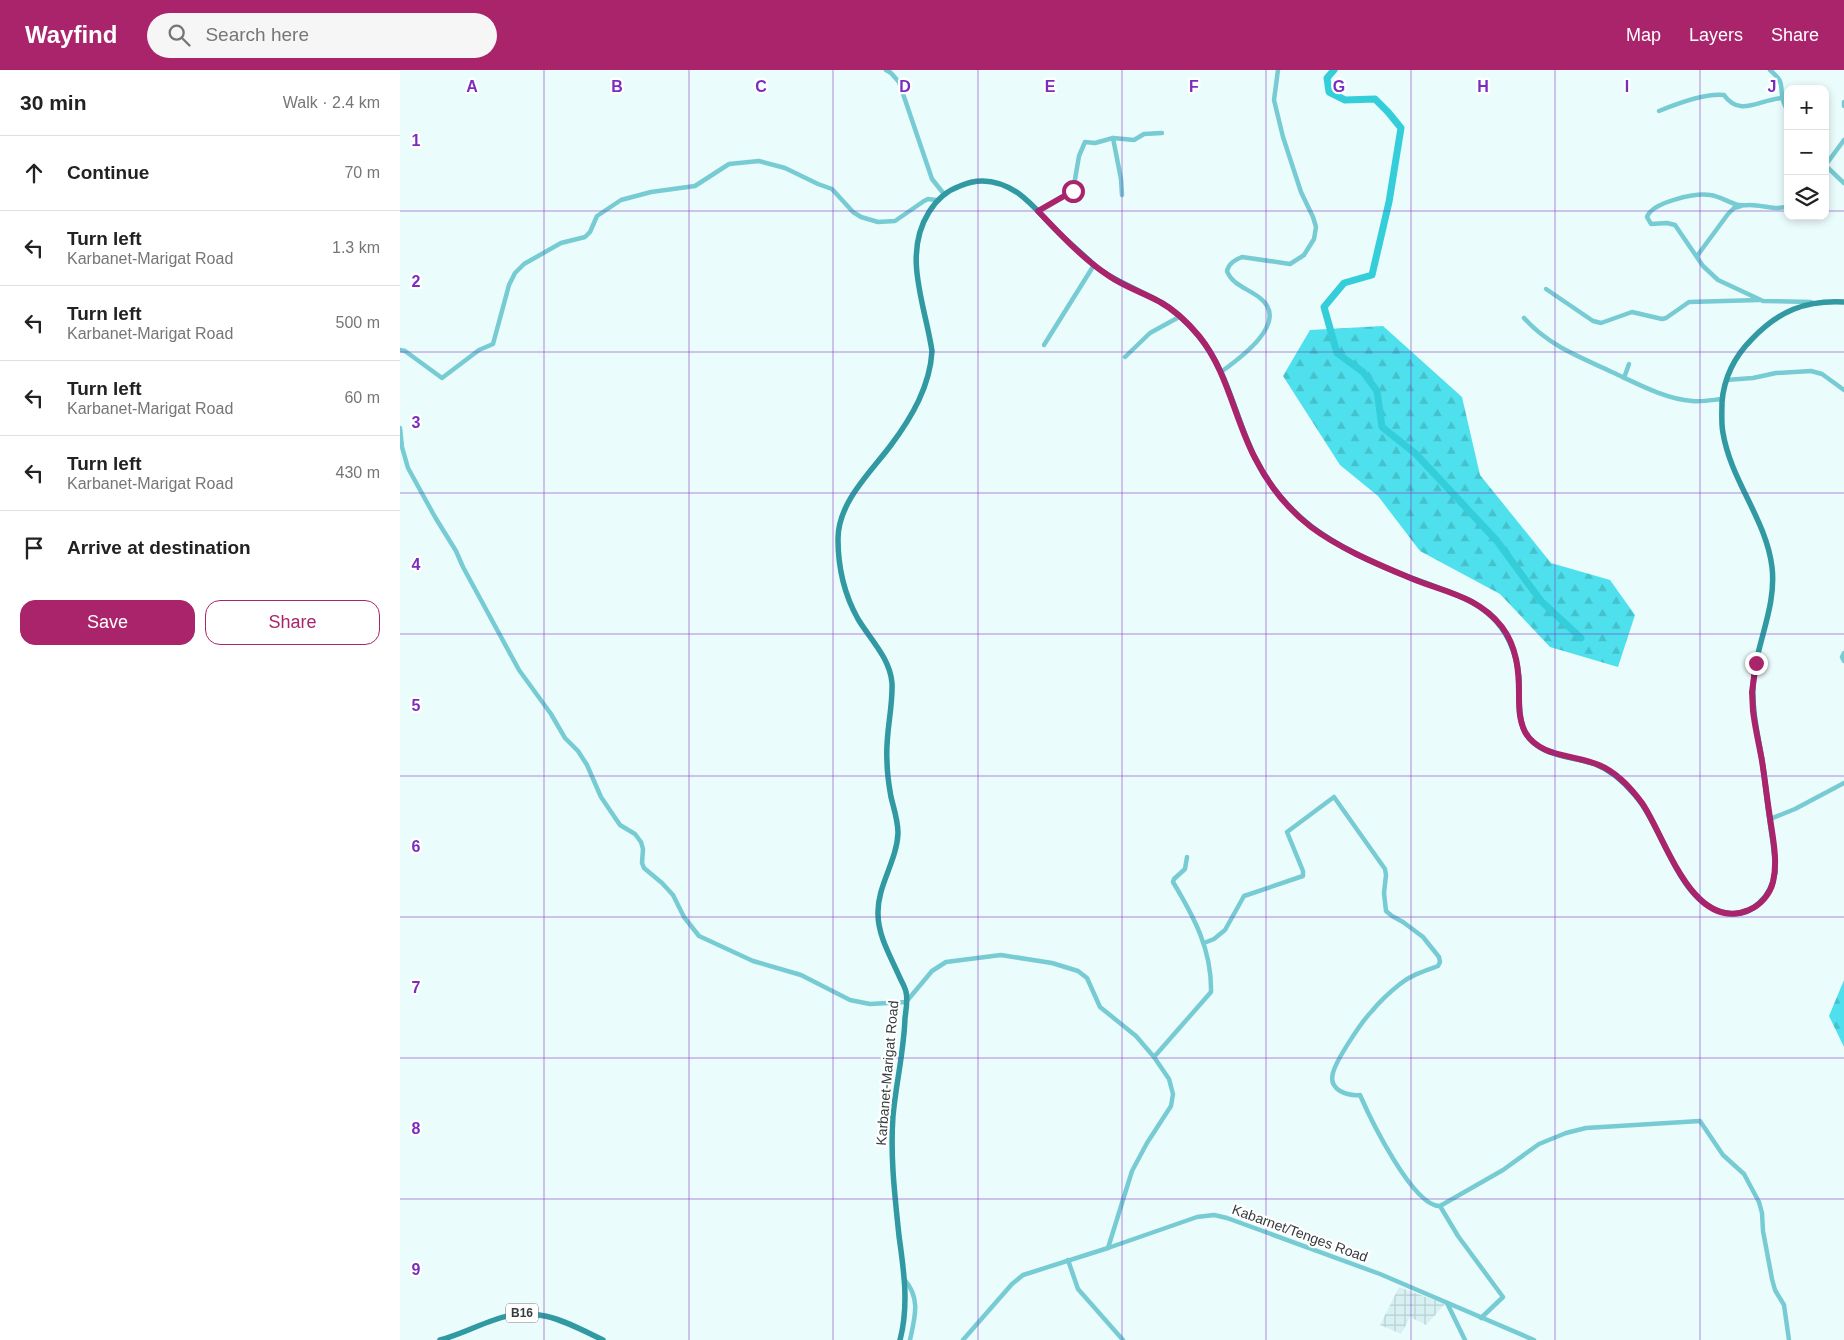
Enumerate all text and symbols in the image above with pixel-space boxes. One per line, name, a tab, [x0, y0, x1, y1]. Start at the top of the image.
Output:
search box	[147, 13, 497, 58]
text: Wayfind	[25, 21, 117, 48]
icon: search	[165, 21, 193, 49]
text: Search here	[205, 24, 309, 45]
text: Map	[1626, 25, 1661, 45]
text: Layers	[1689, 25, 1743, 45]
text: Share	[1771, 25, 1819, 45]
text: A	[466, 78, 478, 95]
text: B	[611, 78, 623, 95]
text: C	[755, 78, 767, 95]
text: D	[899, 78, 911, 95]
text: E	[1045, 78, 1056, 95]
text: F	[1189, 78, 1199, 95]
text: G	[1333, 78, 1345, 95]
text: H	[1477, 78, 1489, 95]
text: I	[1625, 78, 1629, 95]
text: J	[1768, 78, 1776, 95]
map controls	[1784, 85, 1829, 220]
button: +	[1784, 85, 1829, 130]
text: 30 min	[20, 91, 87, 114]
text: Walk · 2.4 km	[283, 94, 380, 111]
button: −	[1784, 130, 1829, 175]
text: 1	[412, 132, 421, 149]
icon: ahead	[20, 159, 48, 187]
text: Continue	[67, 162, 149, 183]
text: 70 m	[344, 164, 380, 181]
button: layers	[1784, 175, 1829, 220]
route start	[1062, 180, 1085, 203]
text: Turn left	[67, 228, 142, 249]
icon: left	[20, 234, 48, 262]
text: 1.3 km	[332, 239, 380, 256]
text: Karbanet-Marigat Road	[67, 250, 233, 267]
text: 2	[412, 273, 421, 290]
text: Turn left	[67, 303, 142, 324]
icon: left	[20, 309, 48, 337]
text: 500 m	[336, 314, 380, 331]
text: Karbanet-Marigat Road	[67, 325, 233, 342]
text: Turn left	[67, 378, 142, 399]
icon: left	[20, 384, 48, 412]
text: 60 m	[344, 389, 380, 406]
text: Karbanet-Marigat Road	[67, 400, 233, 417]
text: 3	[412, 414, 421, 431]
text: Turn left	[67, 453, 142, 474]
icon: left	[20, 459, 48, 487]
text: 430 m	[336, 464, 380, 481]
text: Karbanet-Marigat Road	[67, 475, 233, 492]
icon: arrive	[20, 534, 48, 562]
text: Arrive at destination	[67, 537, 251, 558]
text: 4	[412, 556, 421, 573]
button: Save	[20, 600, 195, 645]
button: Share	[205, 600, 380, 645]
route end	[1745, 652, 1768, 675]
text: 5	[412, 697, 421, 714]
text: 6	[412, 838, 421, 855]
text: 7	[412, 979, 421, 996]
street label: Karbanet-Marigat Road	[873, 1000, 901, 1146]
text: 8	[412, 1120, 421, 1137]
street label: Kabarnet/Tenges Road	[1230, 1201, 1370, 1265]
text: 9	[412, 1261, 421, 1278]
road number: B16	[506, 1304, 538, 1322]

